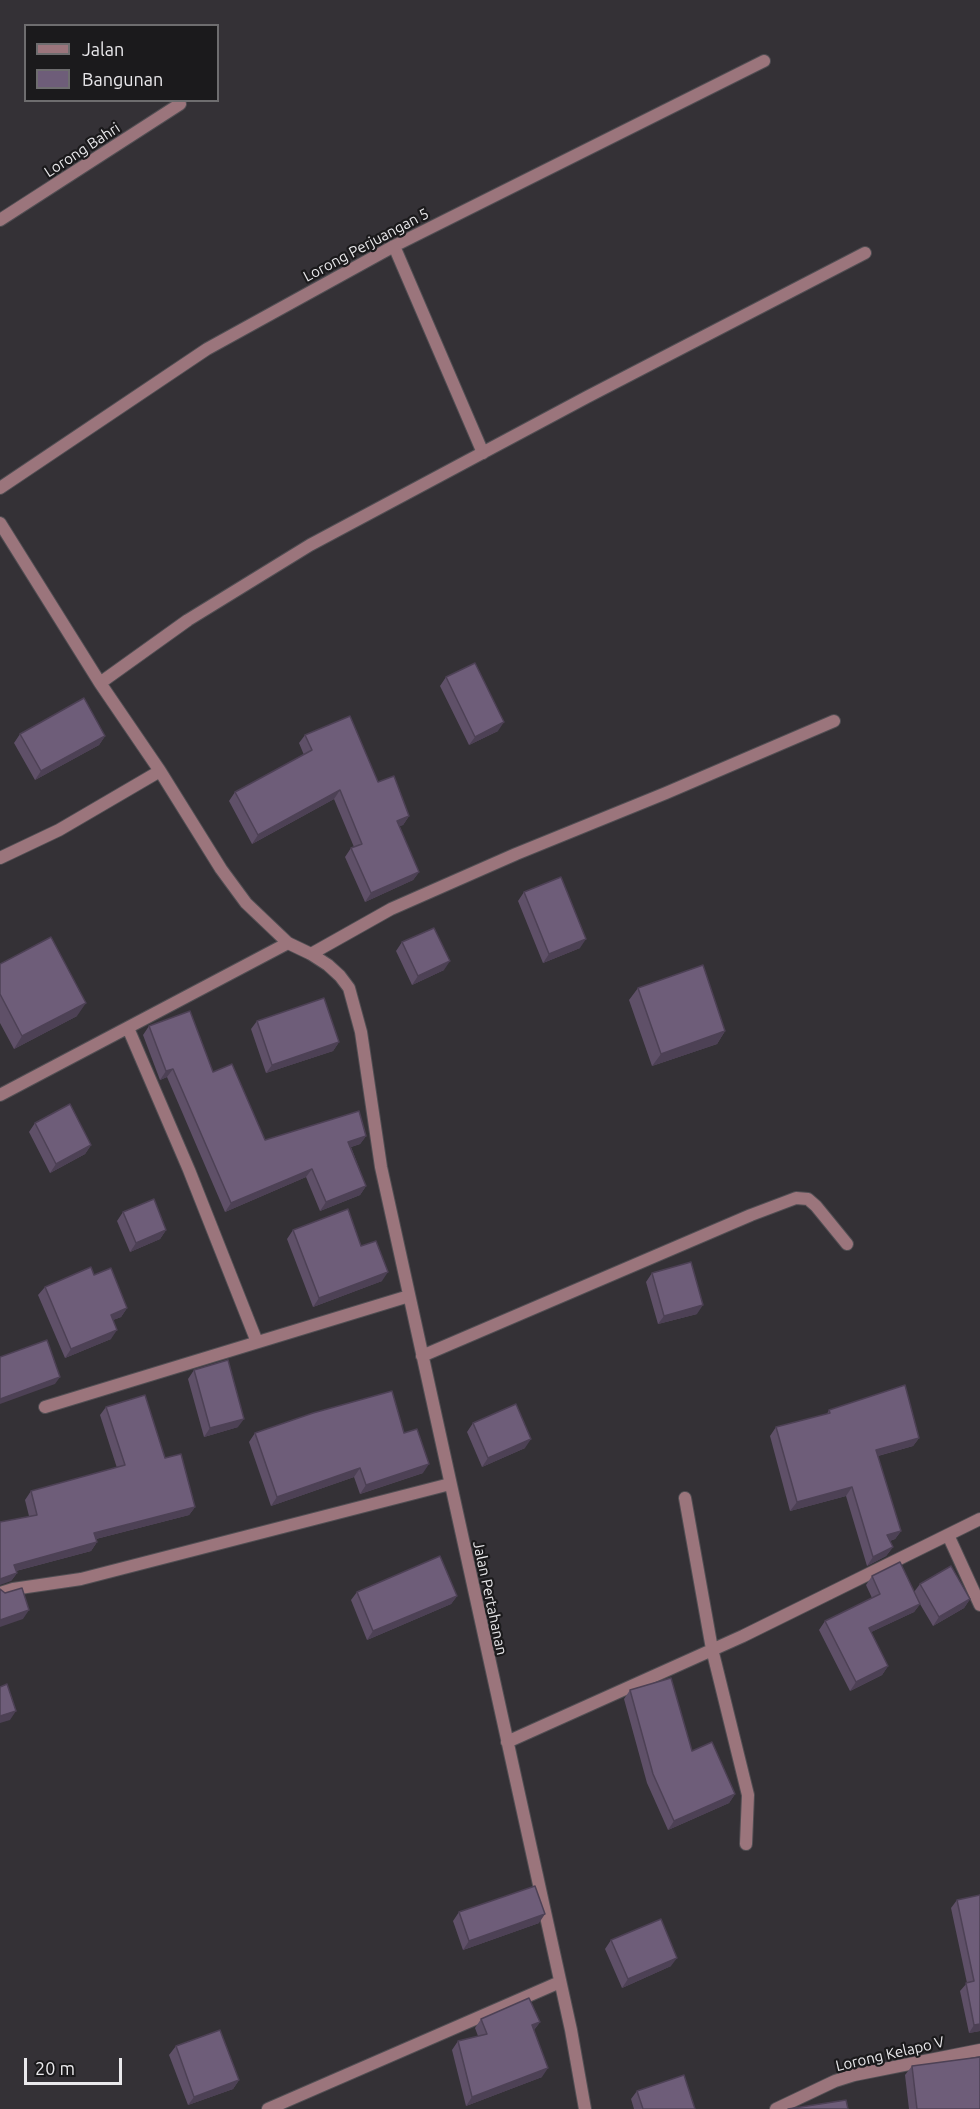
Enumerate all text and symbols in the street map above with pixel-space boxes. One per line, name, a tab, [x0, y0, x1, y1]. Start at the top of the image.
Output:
legend	[24, 24, 219, 102]
text: Jalan	[82, 39, 124, 59]
text: Bangunan	[82, 69, 163, 89]
street label: Lorong Bahri	[41, 119, 123, 181]
street label: Lorong Perjuangan 5	[300, 204, 432, 286]
street label: Jalan Pertahanan	[469, 1539, 511, 1657]
street label: Lorong Kelapo V	[834, 2033, 946, 2075]
scale bar	[27, 2046, 124, 2084]
text: 20 m	[35, 2058, 75, 2078]

